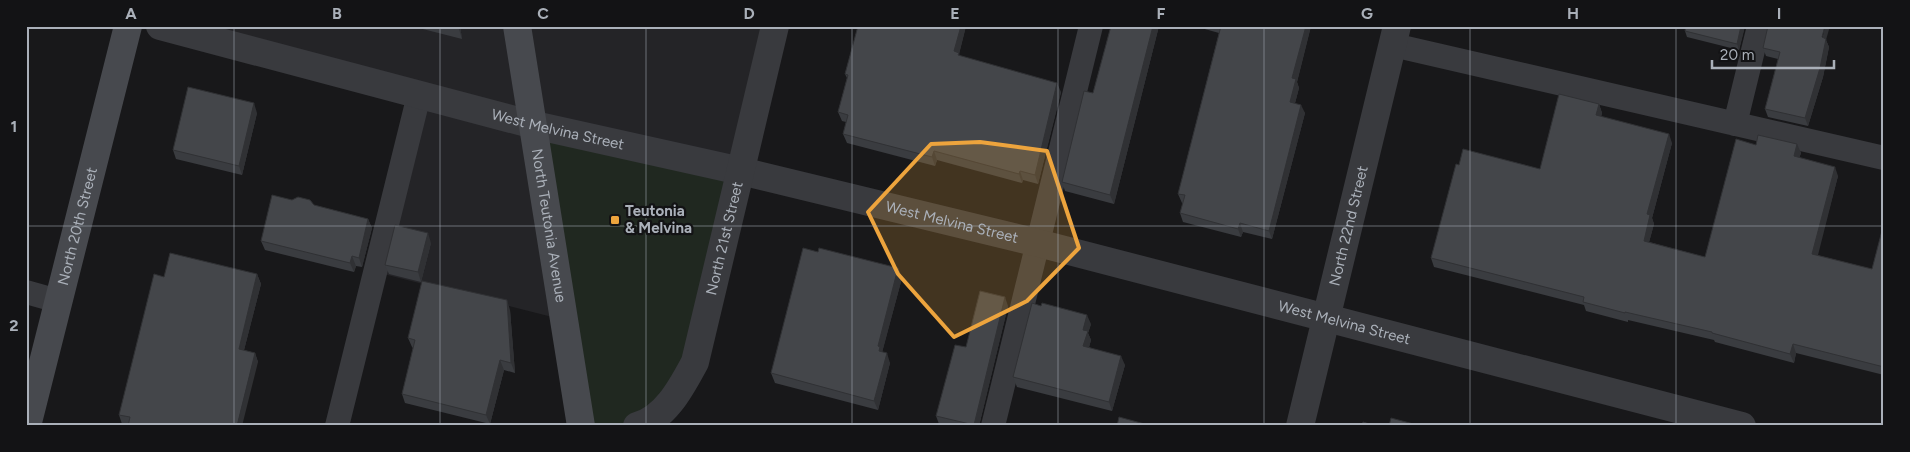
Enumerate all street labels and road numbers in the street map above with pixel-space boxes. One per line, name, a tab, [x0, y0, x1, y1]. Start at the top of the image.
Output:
street label: West Melvina Street	[489, 105, 626, 154]
street label: North Teutonia Avenue	[528, 147, 570, 304]
street label: North 22nd Street	[1325, 164, 1372, 288]
street label: North 20th Street	[54, 165, 101, 287]
street label: North 21st Street	[702, 179, 747, 297]
street label: West Melvina Street	[884, 197, 1020, 247]
street label: West Melvina Street	[1276, 297, 1413, 348]

